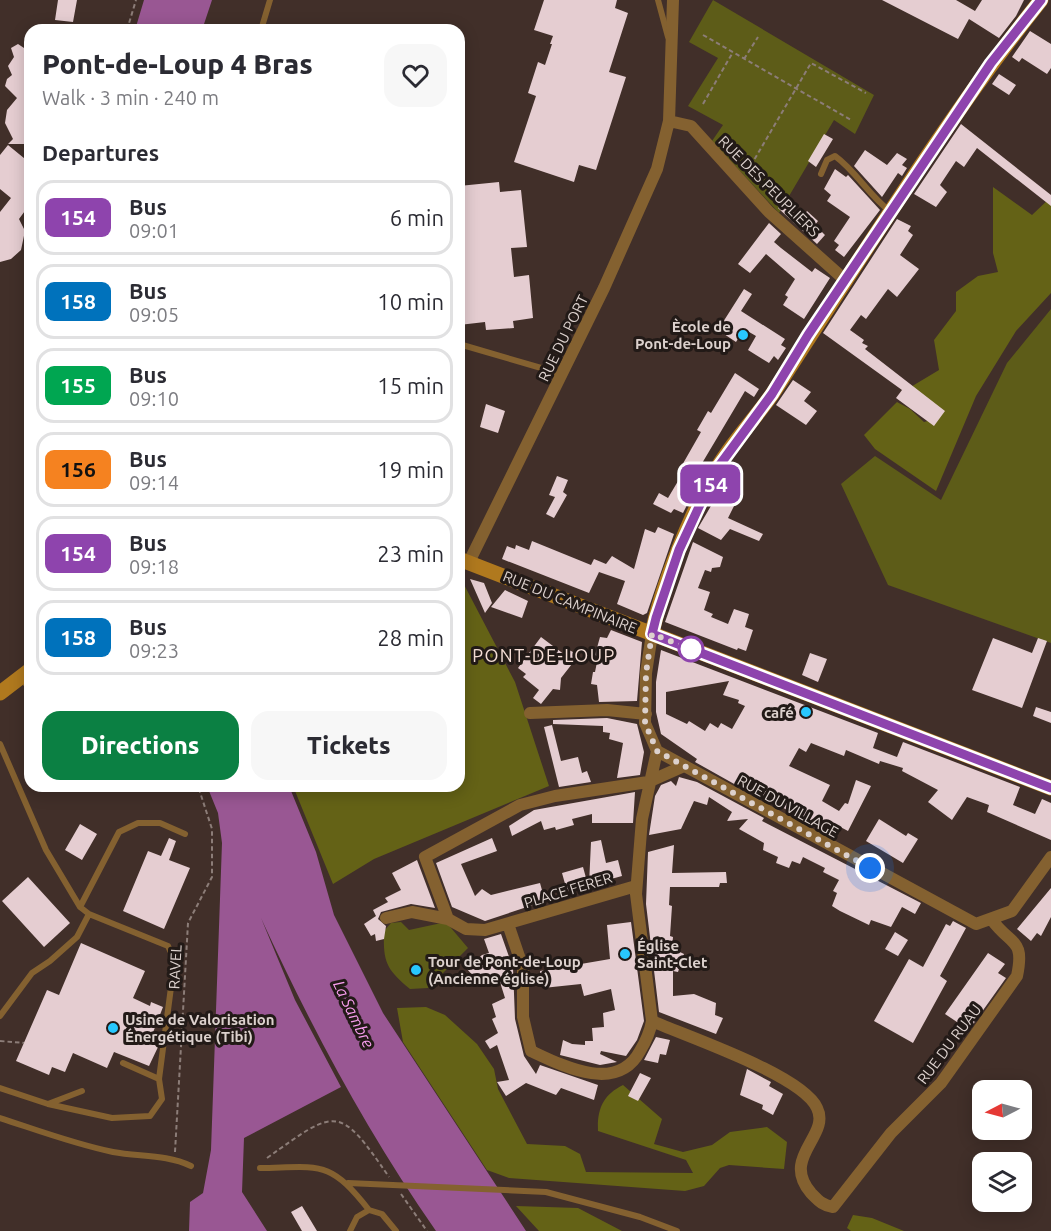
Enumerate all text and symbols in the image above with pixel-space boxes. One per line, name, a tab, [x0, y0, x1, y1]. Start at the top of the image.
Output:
button: heart	[384, 44, 447, 107]
text: Pont-de-Loup 4 Bras	[42, 48, 313, 79]
text: Walk · 3 min · 240 m	[42, 86, 219, 109]
street label: RUE DES PEUPLIERS	[715, 132, 823, 240]
text: Departures	[42, 140, 159, 165]
text: Bus	[129, 194, 167, 219]
text: 154	[60, 205, 96, 229]
text: 6 min	[390, 205, 444, 230]
text: 09:01	[129, 219, 179, 242]
text: Bus	[129, 278, 167, 303]
text: 158	[60, 289, 96, 313]
text: 10 min	[377, 289, 444, 314]
street label: RUE DU PORT	[535, 291, 592, 384]
text: 09:05	[129, 303, 179, 326]
place label: Ècole de Pont-de-Loup	[635, 318, 731, 352]
marker: Ècole de Pont-de-Loup	[736, 328, 750, 342]
text: Bus	[129, 362, 167, 387]
text: 155	[60, 373, 96, 397]
text: 15 min	[377, 373, 444, 398]
text: 09:10	[129, 387, 179, 410]
text: Bus	[129, 446, 167, 471]
text: 156	[60, 457, 96, 481]
text: 19 min	[377, 457, 444, 482]
line badge: 154	[676, 464, 744, 504]
text: 09:14	[129, 471, 179, 494]
text: 154	[692, 472, 728, 496]
text: Bus	[129, 530, 167, 555]
text: 154	[60, 541, 96, 565]
text: 23 min	[377, 541, 444, 566]
text: 09:18	[129, 555, 179, 578]
street label: RUE DU CAMPINAIRE	[501, 567, 639, 637]
text: Bus	[129, 614, 167, 639]
text: 158	[60, 625, 96, 649]
text: 28 min	[377, 625, 444, 650]
unlabelled marker	[678, 636, 704, 662]
text: 09:23	[129, 639, 179, 662]
district label: PONT-DE-LOUP	[472, 645, 616, 665]
place label: café	[764, 704, 794, 721]
marker: café	[799, 705, 813, 719]
button: Directions	[42, 711, 239, 780]
button: Tickets	[251, 711, 447, 780]
street label: RUE DU VILLAGE	[735, 771, 841, 841]
your location	[855, 853, 885, 883]
street label: PLACE FERER	[522, 869, 614, 911]
place label: Église Saint-Clet	[637, 937, 708, 971]
street label: RAVEL	[165, 944, 185, 990]
marker: Église Saint-Clet	[618, 947, 632, 961]
place label: Tour de Pont-de-Loup (Ancienne église)	[428, 953, 581, 987]
marker: Tour de Pont-de-Loup (Ancienne église)	[409, 963, 423, 977]
water label: La Sambre	[330, 977, 378, 1051]
street label: RUE DU RUAU	[914, 1001, 984, 1087]
place label: Usine de Valorisation Énergétique (Tibi)	[125, 1011, 275, 1045]
marker: Usine de Valorisation Énergétique (Tibi)	[106, 1021, 120, 1035]
north arrow	[972, 1080, 1032, 1140]
map controls	[972, 1080, 1032, 1212]
button: layers	[972, 1152, 1032, 1212]

